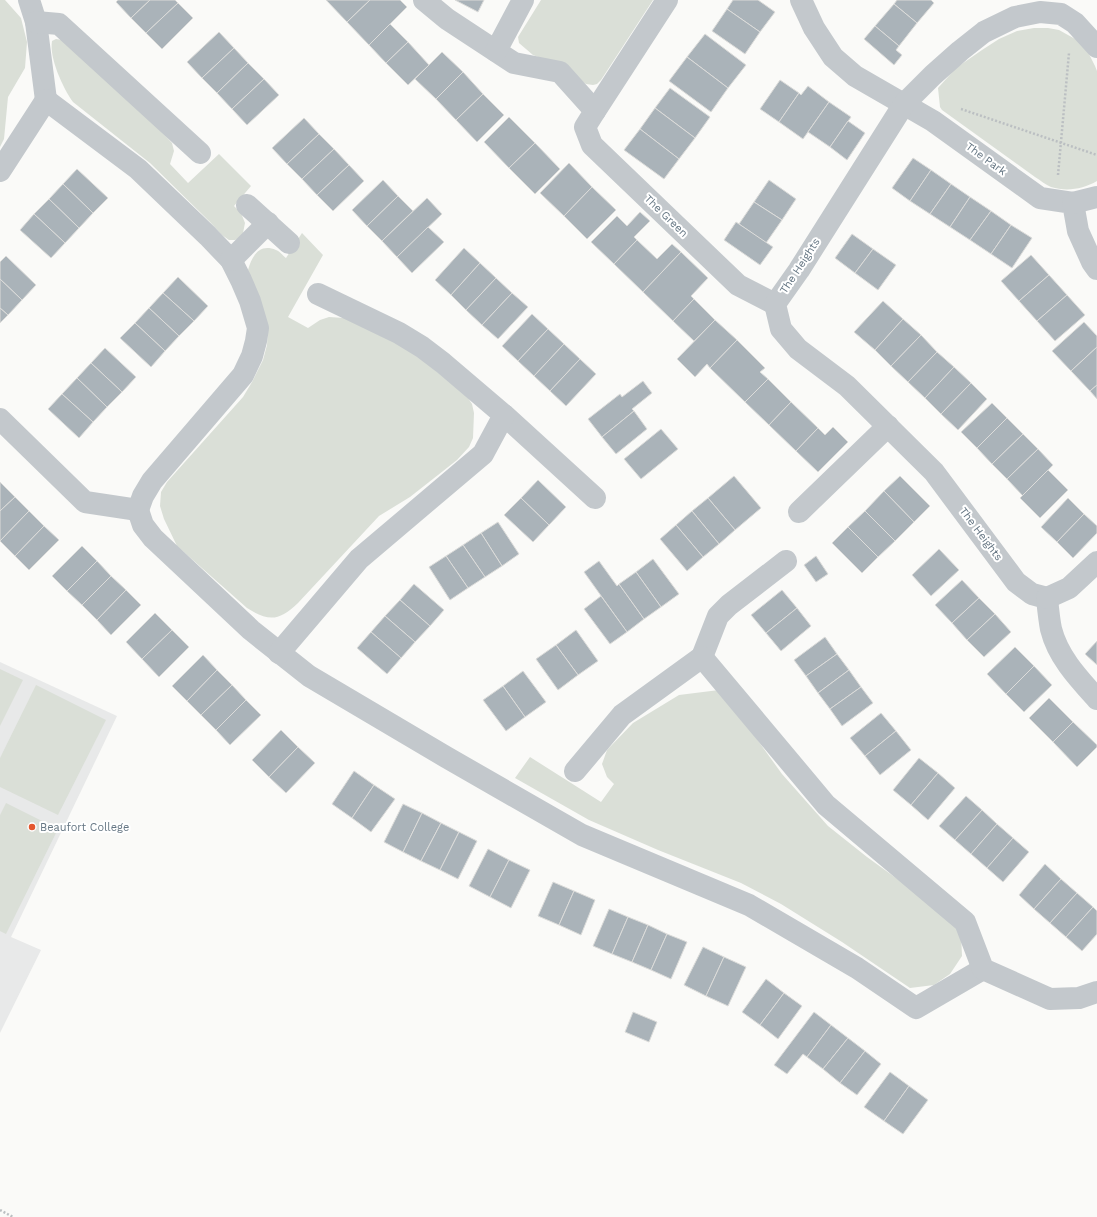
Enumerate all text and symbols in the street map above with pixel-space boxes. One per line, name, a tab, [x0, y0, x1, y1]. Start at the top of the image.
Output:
street label: The Park	[963, 140, 1009, 178]
street label: The Green	[642, 192, 690, 240]
street label: The Heights	[777, 236, 823, 296]
street label: The Heights	[957, 505, 1005, 563]
place label: Beaufort College	[40, 821, 129, 834]
marker: Beaufort College	[27, 822, 37, 832]

